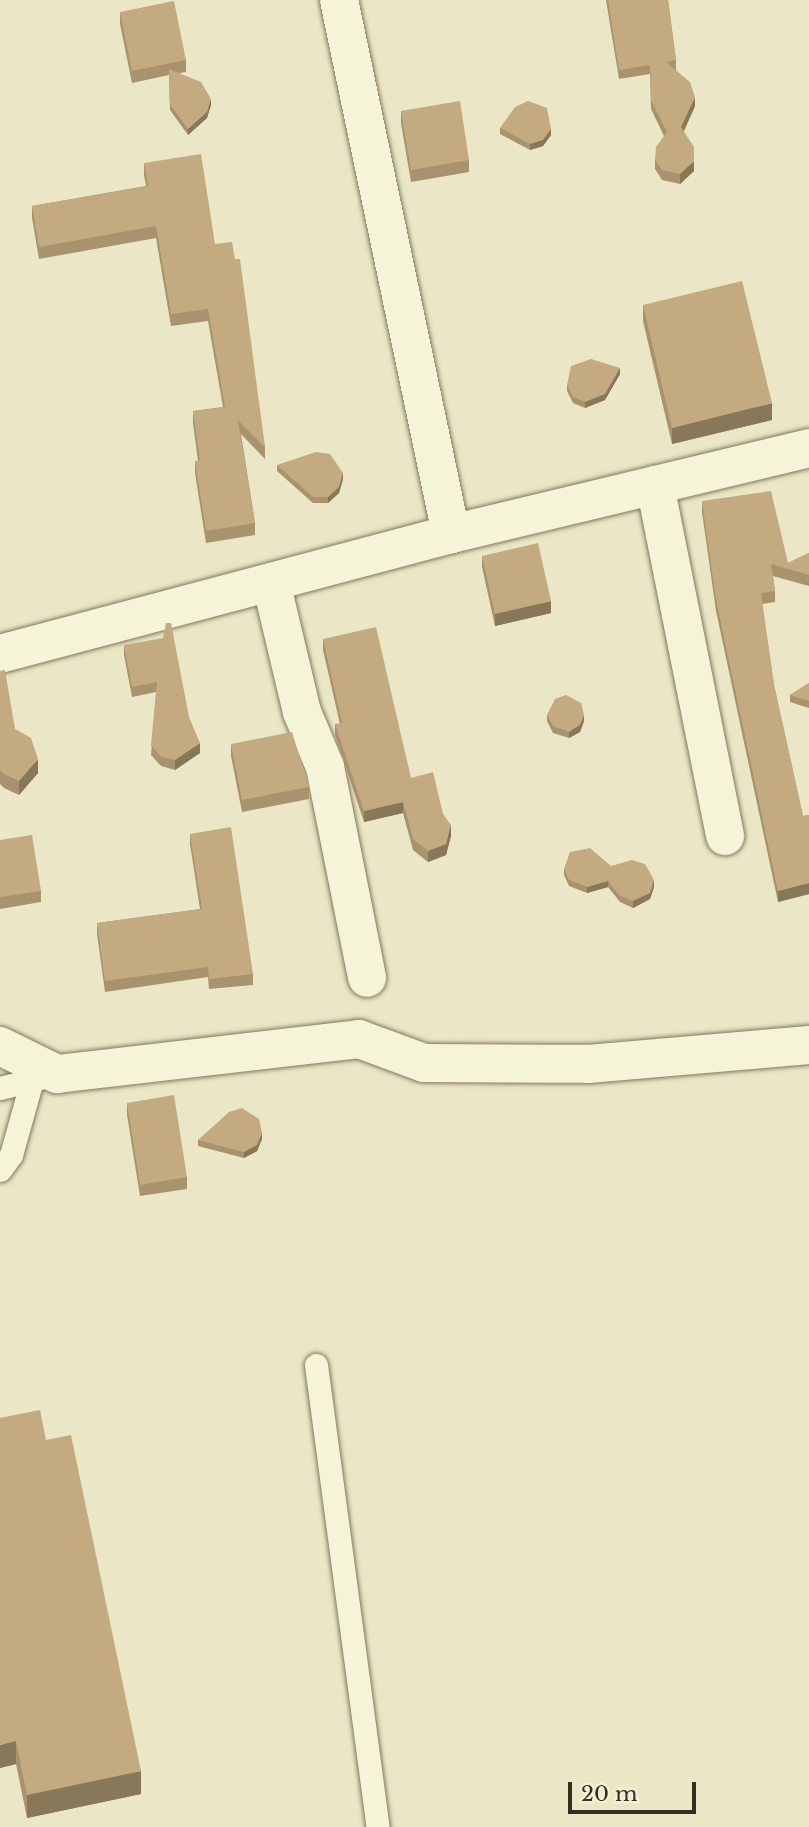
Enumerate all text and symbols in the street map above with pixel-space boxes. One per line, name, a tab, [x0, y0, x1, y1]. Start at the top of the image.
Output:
scale bar	[571, 1768, 699, 1812]
text: 20 m	[581, 1781, 638, 1807]

